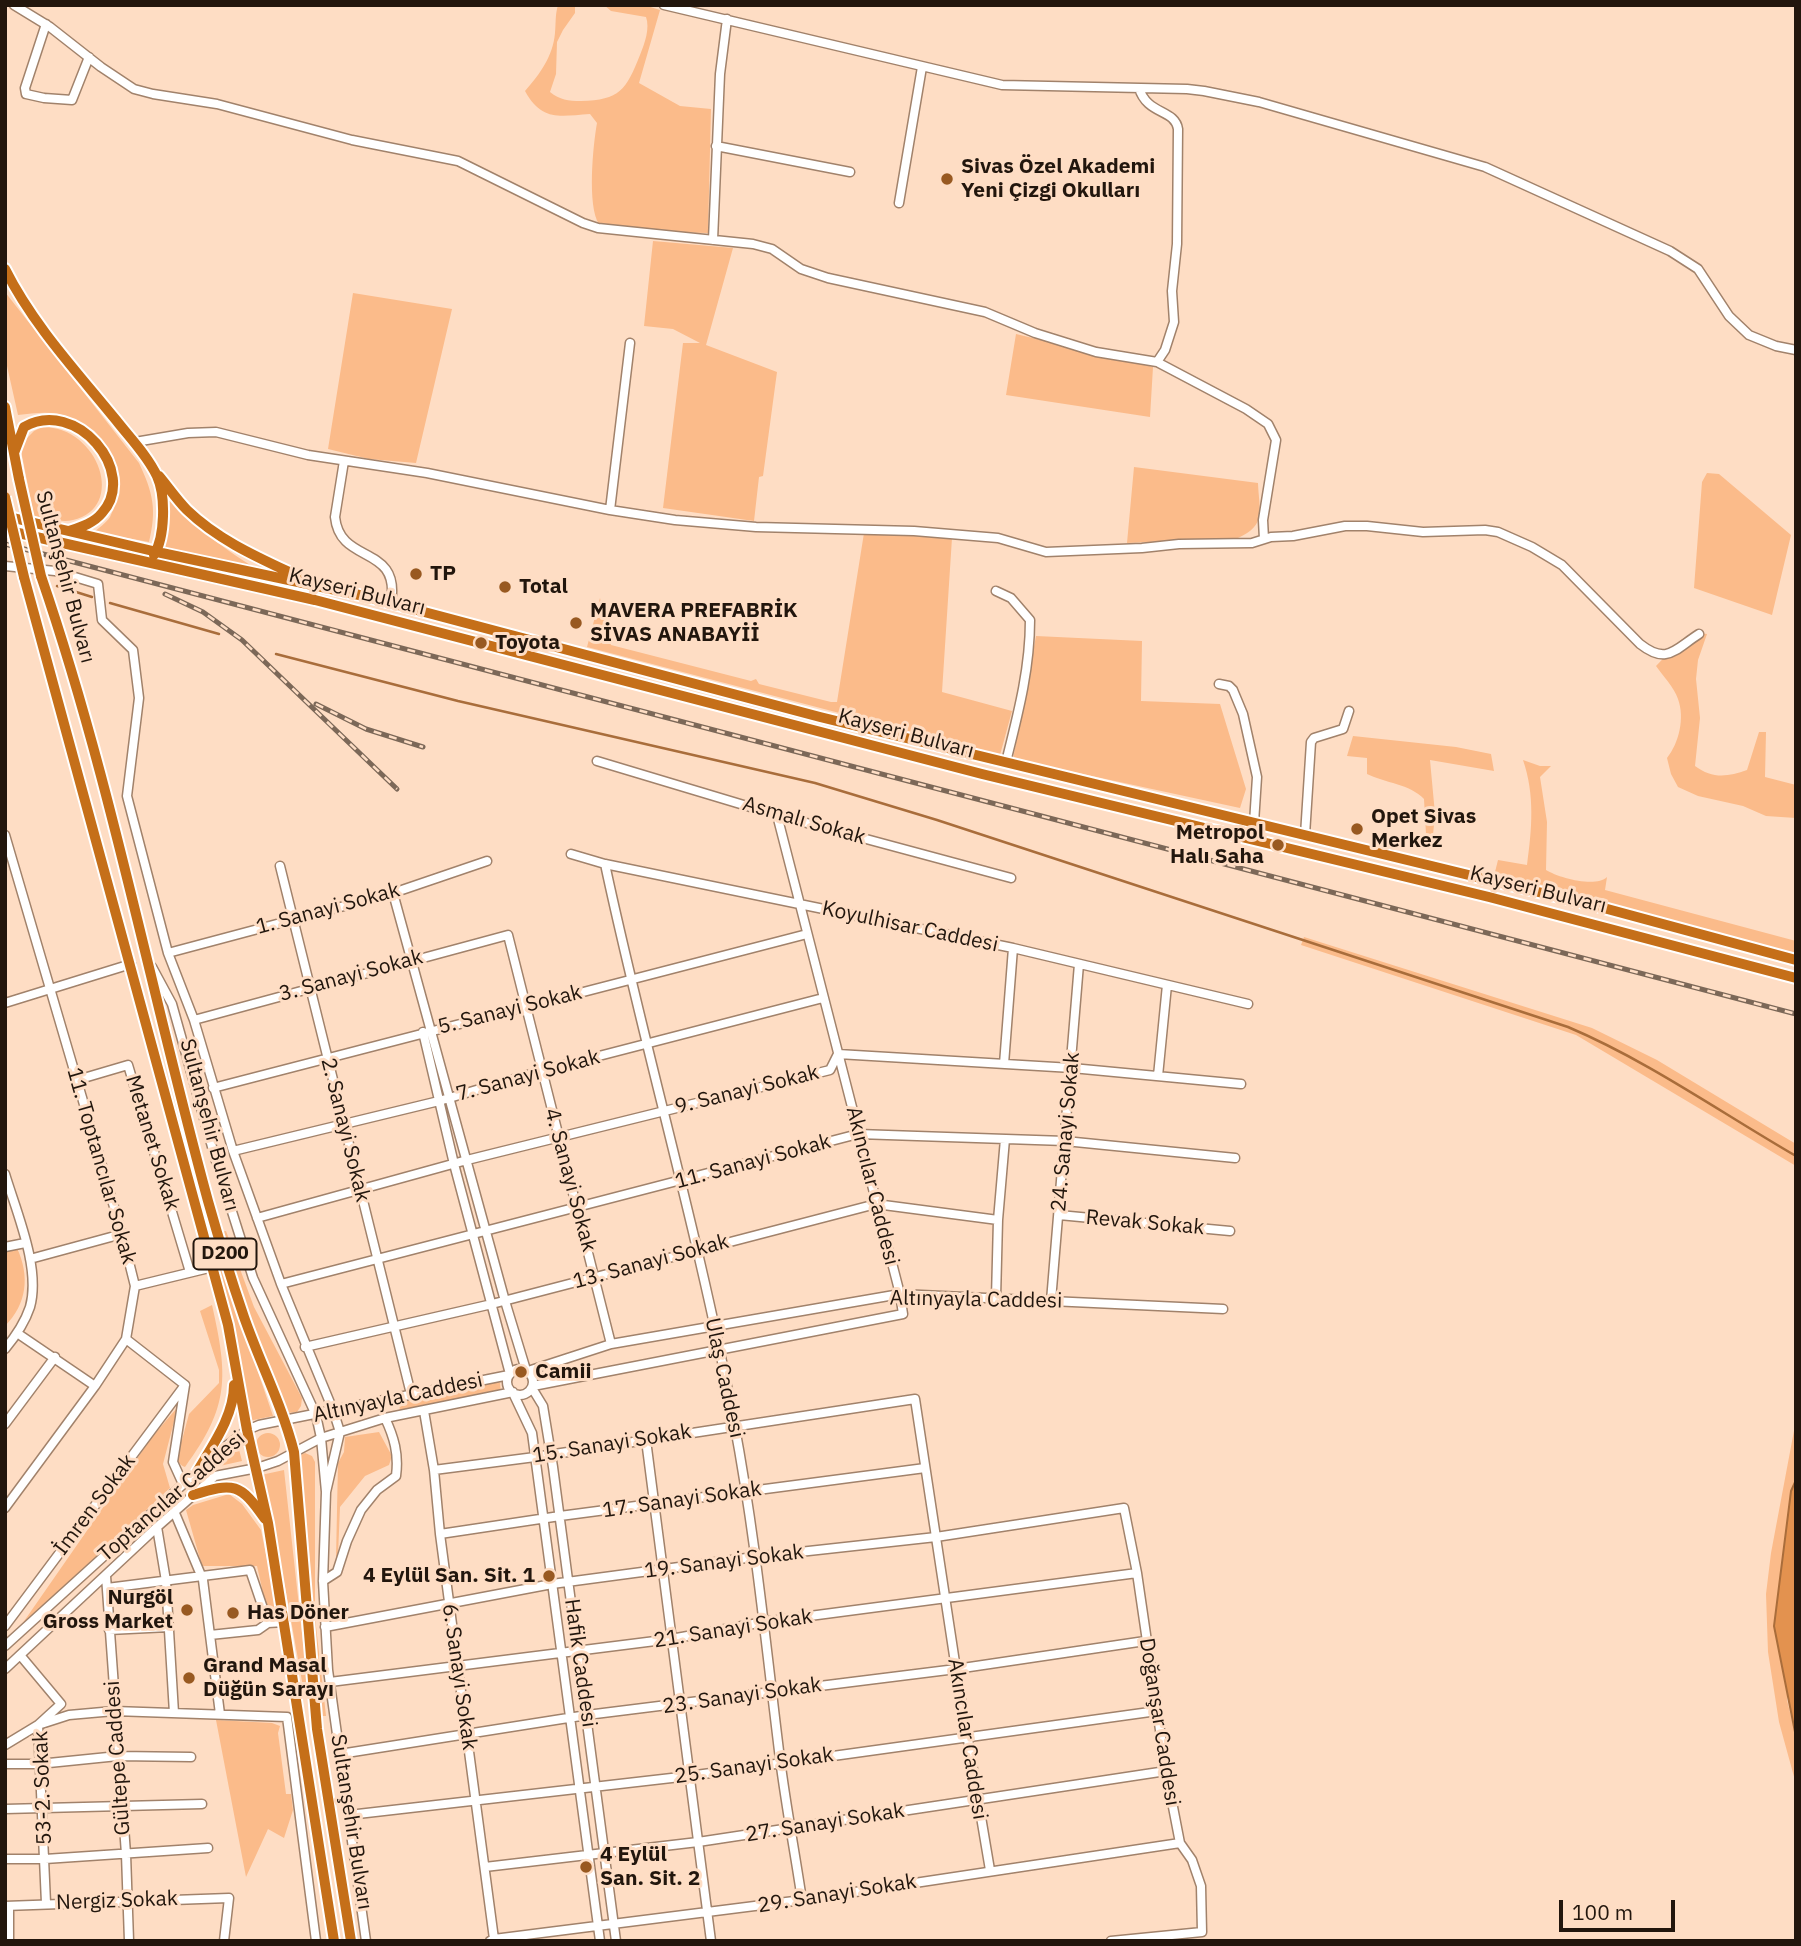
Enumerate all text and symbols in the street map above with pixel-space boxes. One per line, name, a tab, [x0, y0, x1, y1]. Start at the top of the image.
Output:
place label: Sivas Özel Akademi Yeni Çizgi Okulları	[961, 154, 1155, 204]
marker: Sivas Özel Akademi Yeni Çizgi Okulları	[939, 171, 955, 187]
street label: Sultanşehir Bulvarı	[30, 488, 100, 666]
place label: TP	[430, 561, 456, 587]
street label: Kayseri Bulvarı	[286, 563, 428, 621]
marker: TP	[408, 566, 424, 582]
place label: Total	[519, 574, 568, 600]
marker: Total	[497, 579, 513, 595]
place label: MAVERA PREFABRİK SİVAS ANABAYİİ	[590, 598, 798, 648]
marker: MAVERA PREFABRİK SİVAS ANABAYİİ	[568, 615, 584, 631]
place label: Toyota	[495, 630, 560, 656]
marker: Toyota	[473, 635, 489, 651]
street label: Kayseri Bulvarı	[835, 704, 977, 764]
street label: Asmalı Sokak	[740, 791, 868, 851]
place label: Opet Sivas Merkez	[1371, 804, 1476, 854]
place label: Metropol Halı Saha	[1170, 820, 1264, 870]
marker: Opet Sivas Merkez	[1349, 821, 1365, 837]
marker: Metropol Halı Saha	[1270, 837, 1286, 853]
street label: Kayseri Bulvarı	[1467, 861, 1609, 919]
street label: 1. Sanayi Sokak	[253, 878, 403, 940]
street label: Koyulhisar Caddesi	[820, 896, 1000, 958]
street label: 3. Sanayi Sokak	[276, 945, 426, 1007]
street label: 5. Sanayi Sokak	[435, 980, 585, 1040]
street label: Sultanşehir Bulvarı	[174, 1036, 244, 1214]
street label: 7. Sanayi Sokak	[453, 1045, 603, 1107]
street label: 24. Sanayi Sokak	[1046, 1051, 1086, 1213]
street label: 2. Sanayi Sokak	[315, 1055, 375, 1205]
street label: 9. Sanayi Sokak	[672, 1060, 822, 1120]
street label: 11. Toptancılar Sokak	[61, 1065, 141, 1267]
street label: Metanet Sokak	[119, 1072, 185, 1214]
street label: Akıncılar Caddesi	[840, 1104, 904, 1268]
street label: 4. Sanayi Sokak	[539, 1105, 601, 1255]
street label: 11. Sanayi Sokak	[672, 1129, 834, 1195]
street label: Revak Sokak	[1085, 1205, 1205, 1241]
street label: 13. Sanayi Sokak	[570, 1229, 732, 1295]
road number: D200	[194, 1238, 256, 1270]
street label: Altınyayla Caddesi	[889, 1286, 1063, 1314]
street label: Ulaş Caddesi	[699, 1316, 749, 1440]
place label: Camii	[535, 1359, 591, 1385]
marker: Camii	[513, 1364, 529, 1380]
street label: Altınyayla Caddesi	[311, 1368, 485, 1428]
street label: 15. Sanayi Sokak	[531, 1419, 693, 1469]
street label: Toptancılar Caddesi	[94, 1426, 250, 1568]
street label: İmren Sokak	[49, 1450, 141, 1560]
street label: 17. Sanayi Sokak	[601, 1476, 763, 1524]
street label: 19. Sanayi Sokak	[643, 1540, 805, 1584]
place label: 4 Eylül San. Sit. 1	[363, 1563, 535, 1589]
marker: 4 Eylül San. Sit. 1	[541, 1568, 557, 1584]
place label: Nurgöl Gross Market	[43, 1585, 173, 1635]
street label: Hafik Caddesi	[559, 1597, 601, 1729]
place label: Has Döner	[247, 1600, 349, 1626]
marker: Nurgöl Gross Market	[179, 1602, 195, 1618]
street label: 6. Sanayi Sokak	[436, 1602, 482, 1752]
street label: 21. Sanayi Sokak	[652, 1604, 814, 1654]
marker: Has Döner	[225, 1605, 241, 1621]
street label: Doğanşar Caddesi	[1133, 1636, 1185, 1808]
place label: Grand Masal Düğün Sarayı	[203, 1653, 334, 1703]
street label: Akıncılar Caddesi	[942, 1657, 992, 1821]
marker: Grand Masal Düğün Sarayı	[181, 1670, 197, 1686]
street label: 23. Sanayi Sokak	[661, 1672, 823, 1720]
street label: Gültepe Caddesi	[100, 1680, 136, 1836]
street label: 53-2. Sokak	[28, 1731, 58, 1845]
street label: Sultanşehir Bulvarı	[325, 1732, 377, 1912]
street label: 25. Sanayi Sokak	[673, 1742, 835, 1790]
street label: 27. Sanayi Sokak	[744, 1798, 906, 1848]
place label: 4 Eylül San. Sit. 2	[600, 1842, 700, 1892]
marker: 4 Eylül San. Sit. 2	[578, 1859, 594, 1875]
street label: 29. Sanayi Sokak	[756, 1869, 918, 1919]
street label: Nergiz Sokak	[56, 1886, 178, 1916]
scale bar	[1563, 1886, 1678, 1930]
text: 100 m	[1572, 1898, 1633, 1926]

